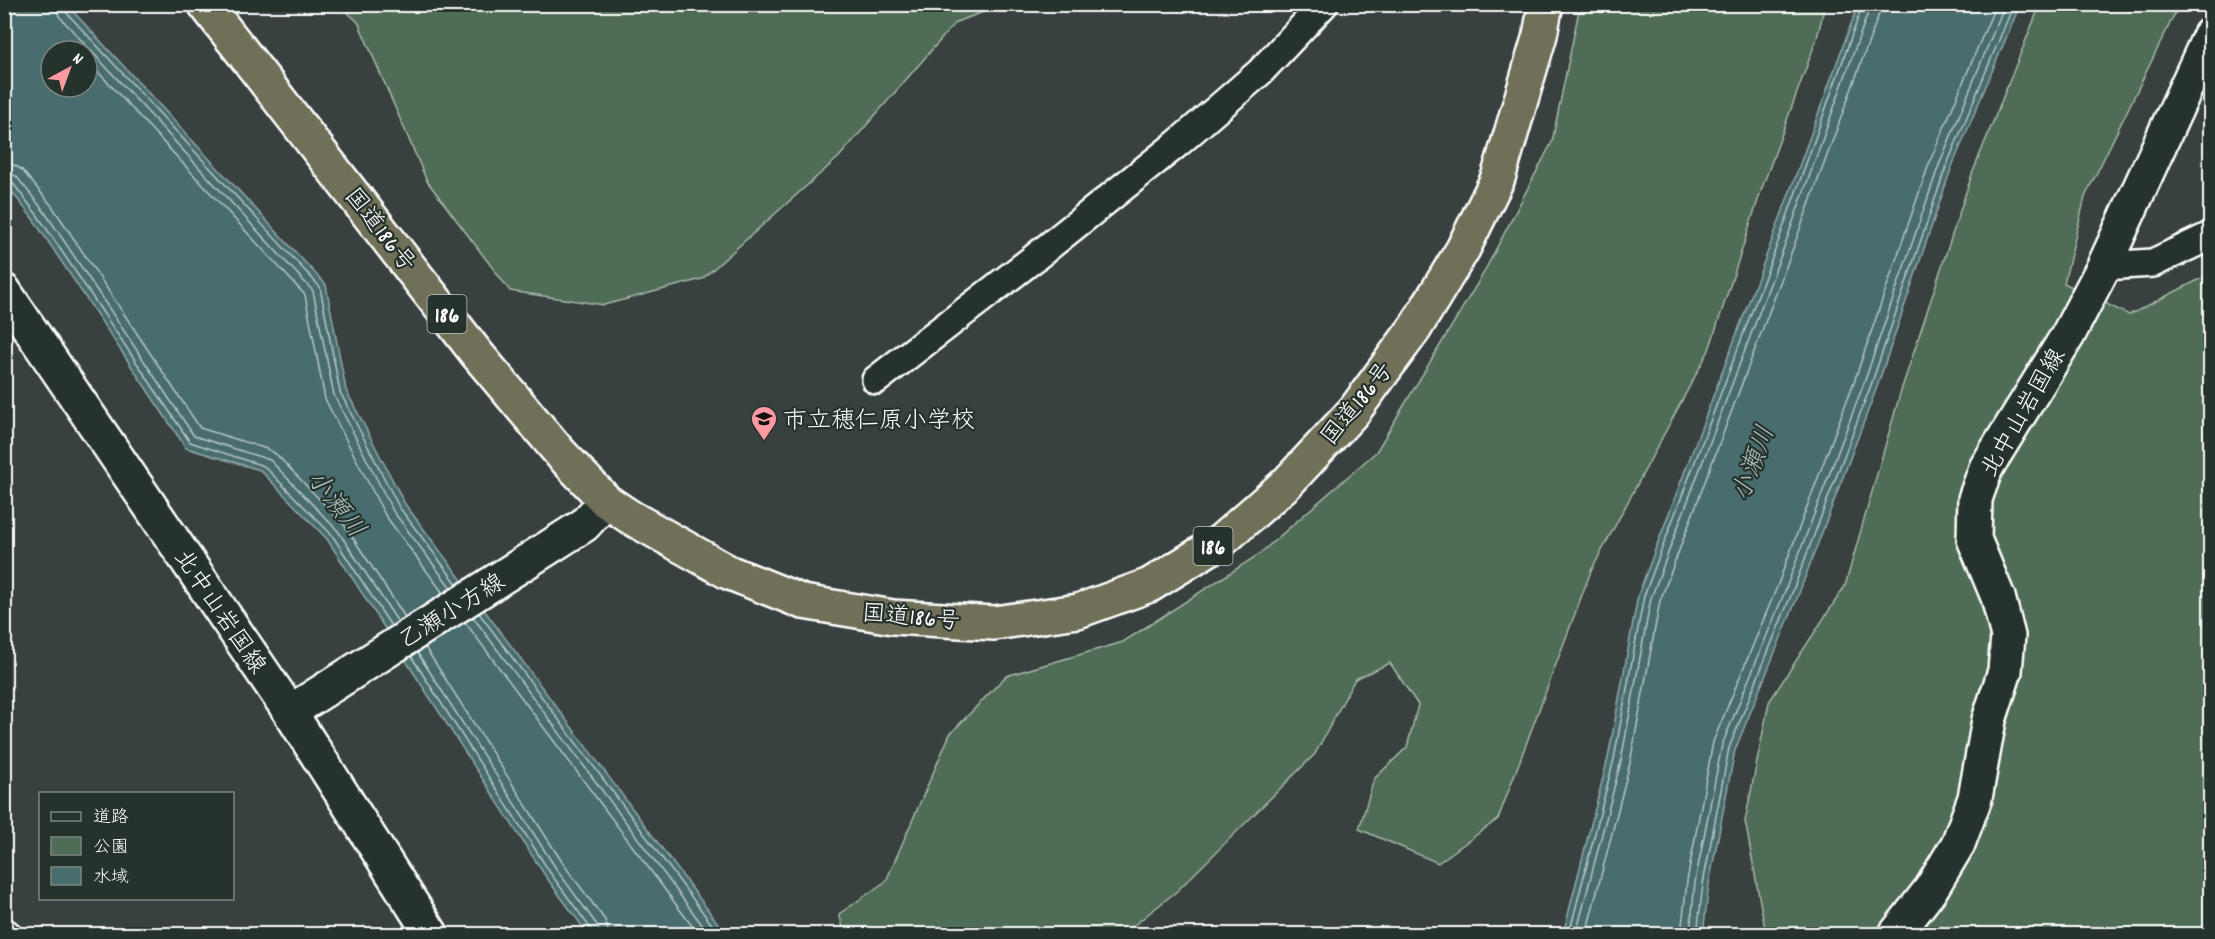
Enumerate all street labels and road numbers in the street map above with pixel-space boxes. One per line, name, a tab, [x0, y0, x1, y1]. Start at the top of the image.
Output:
street label: 国道186号	[335, 182, 422, 280]
road number: 186	[428, 295, 466, 333]
street label: 北中山岩国線	[1974, 343, 2075, 484]
street label: 国道186号	[1314, 356, 1403, 454]
road number: 186	[1194, 527, 1232, 565]
street label: 北中山岩国線	[164, 543, 273, 682]
street label: 乙瀬小方線	[393, 566, 512, 659]
street label: 国道186号	[860, 598, 961, 640]

